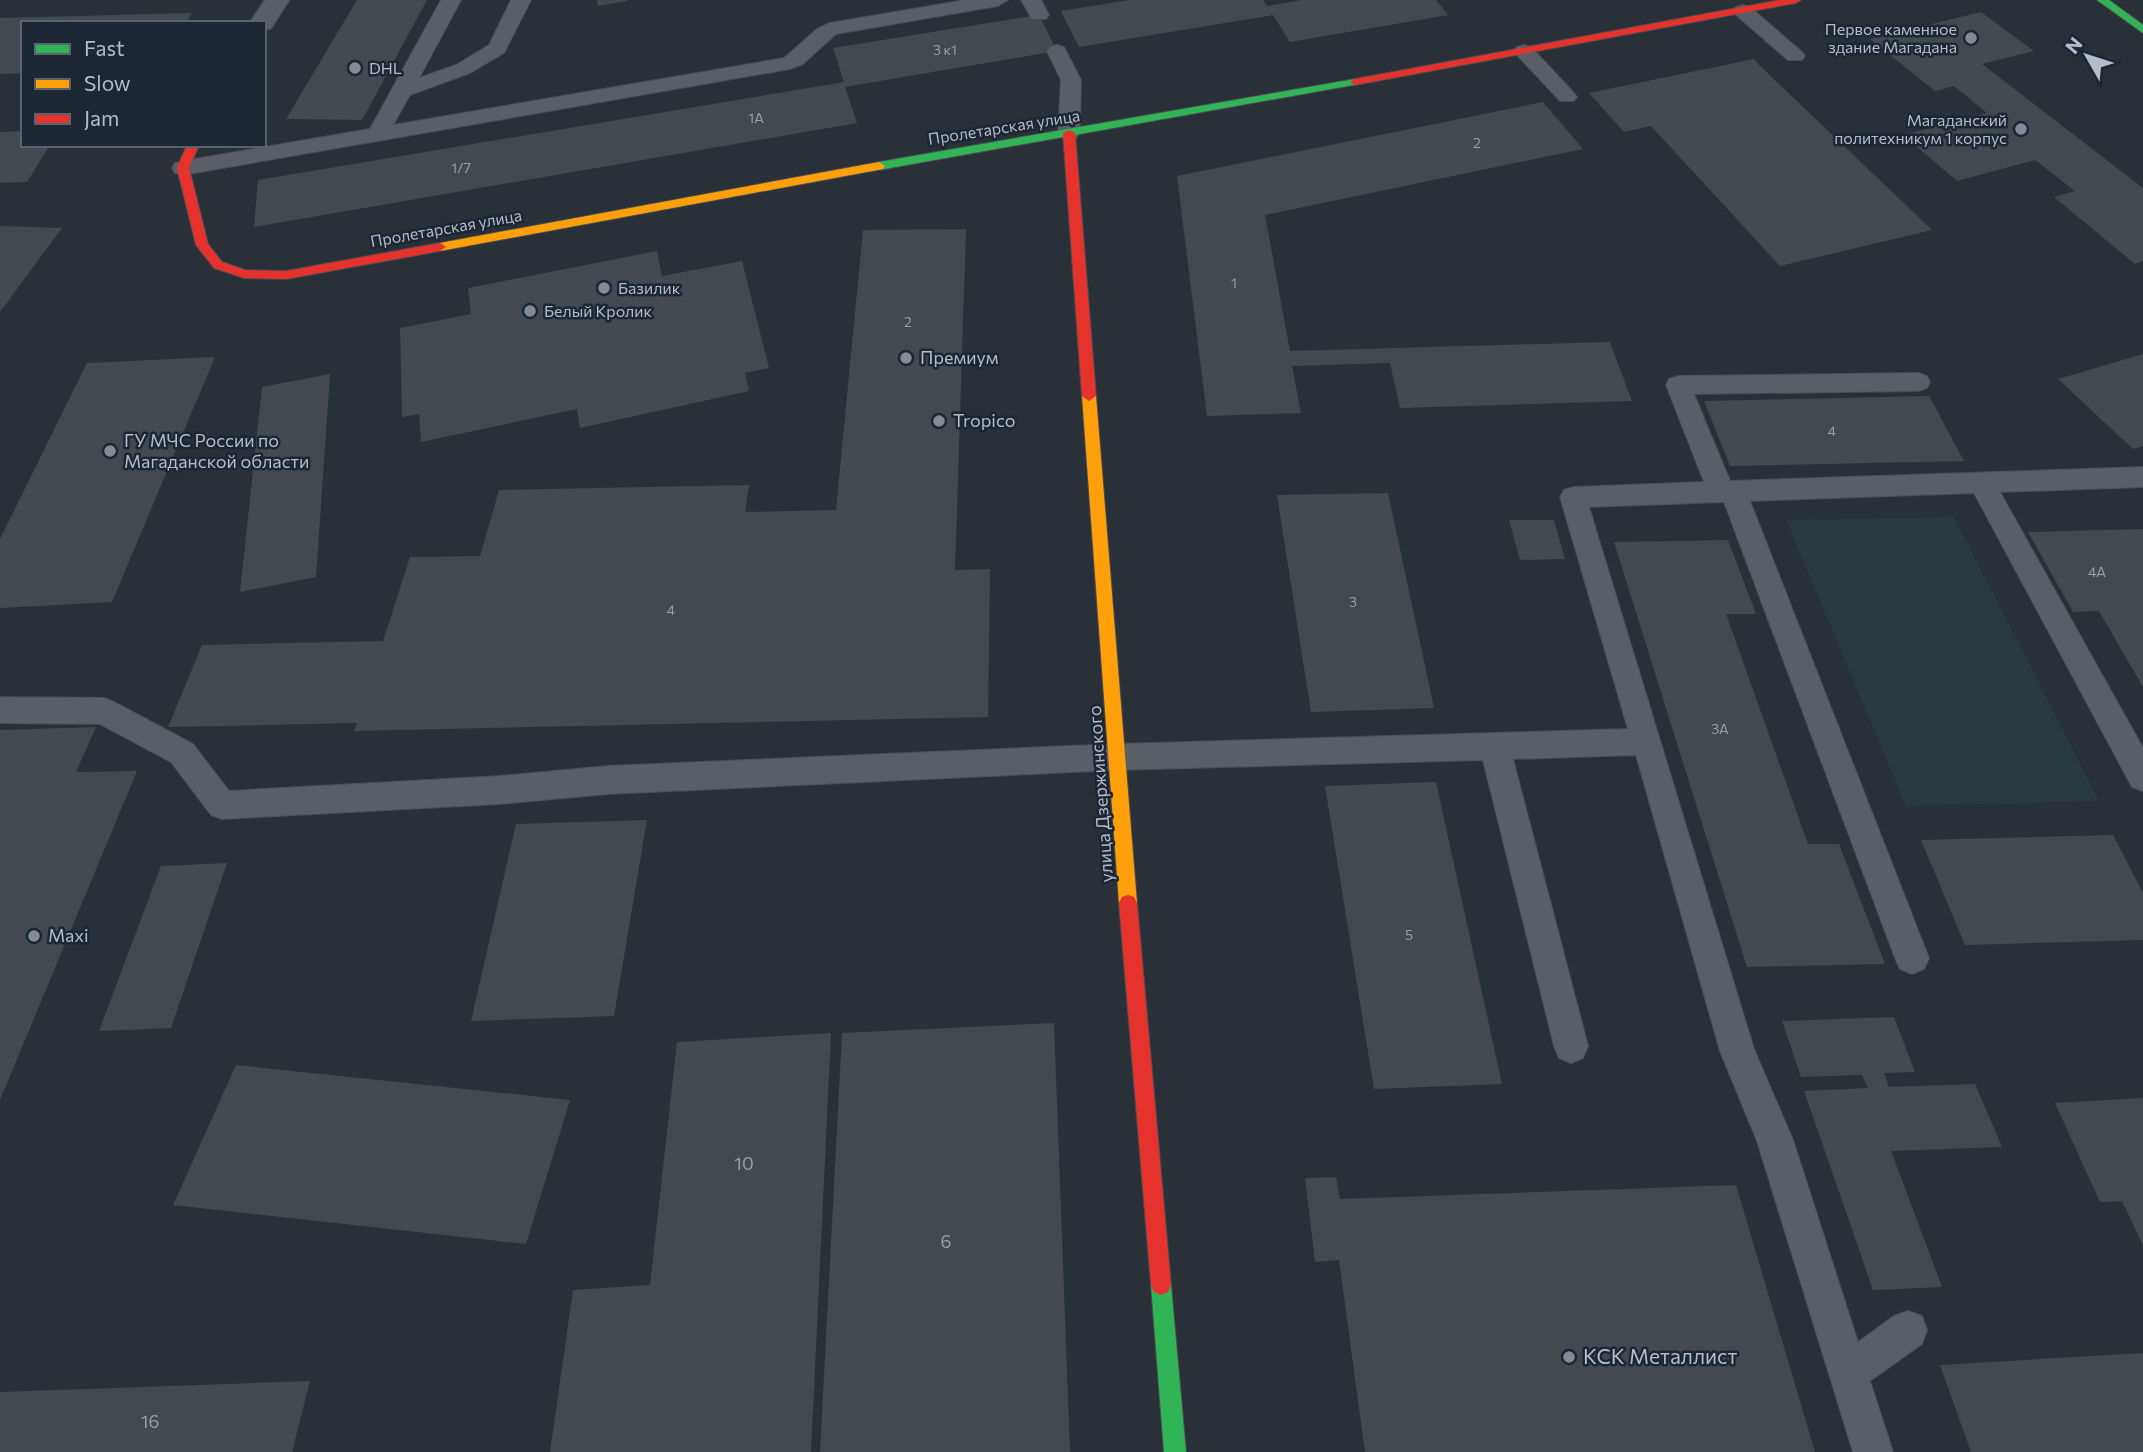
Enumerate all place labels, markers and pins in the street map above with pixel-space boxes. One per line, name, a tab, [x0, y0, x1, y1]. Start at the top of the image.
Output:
place label: Первое каменное здание Магадана	[1825, 19, 1957, 56]
marker: Первое каменное здание Магадана	[1963, 30, 1979, 46]
place label: DHL	[369, 58, 402, 77]
marker: DHL	[347, 60, 363, 76]
place label: Магаданский политехникум 1 корпус	[1834, 110, 2007, 147]
marker: Магаданский политехникум 1 корпус	[2013, 121, 2029, 137]
place label: Базилик	[618, 278, 681, 297]
marker: Базилик	[596, 280, 612, 296]
place label: Белый Кролик	[544, 301, 652, 320]
marker: Белый Кролик	[522, 303, 538, 319]
place label: Премиум	[920, 346, 999, 368]
marker: Премиум	[898, 350, 914, 366]
place label: Tropico	[953, 409, 1016, 431]
marker: Tropico	[931, 413, 947, 429]
place label: ГУ МЧС России по Магаданской области	[124, 429, 309, 472]
marker: ГУ МЧС России по Магаданской области	[102, 443, 118, 459]
place label: Maxi	[48, 924, 89, 946]
marker: Maxi	[26, 928, 42, 944]
place label: КСК Металлист	[1583, 1343, 1737, 1368]
marker: КСК Металлист	[1561, 1349, 1577, 1365]

